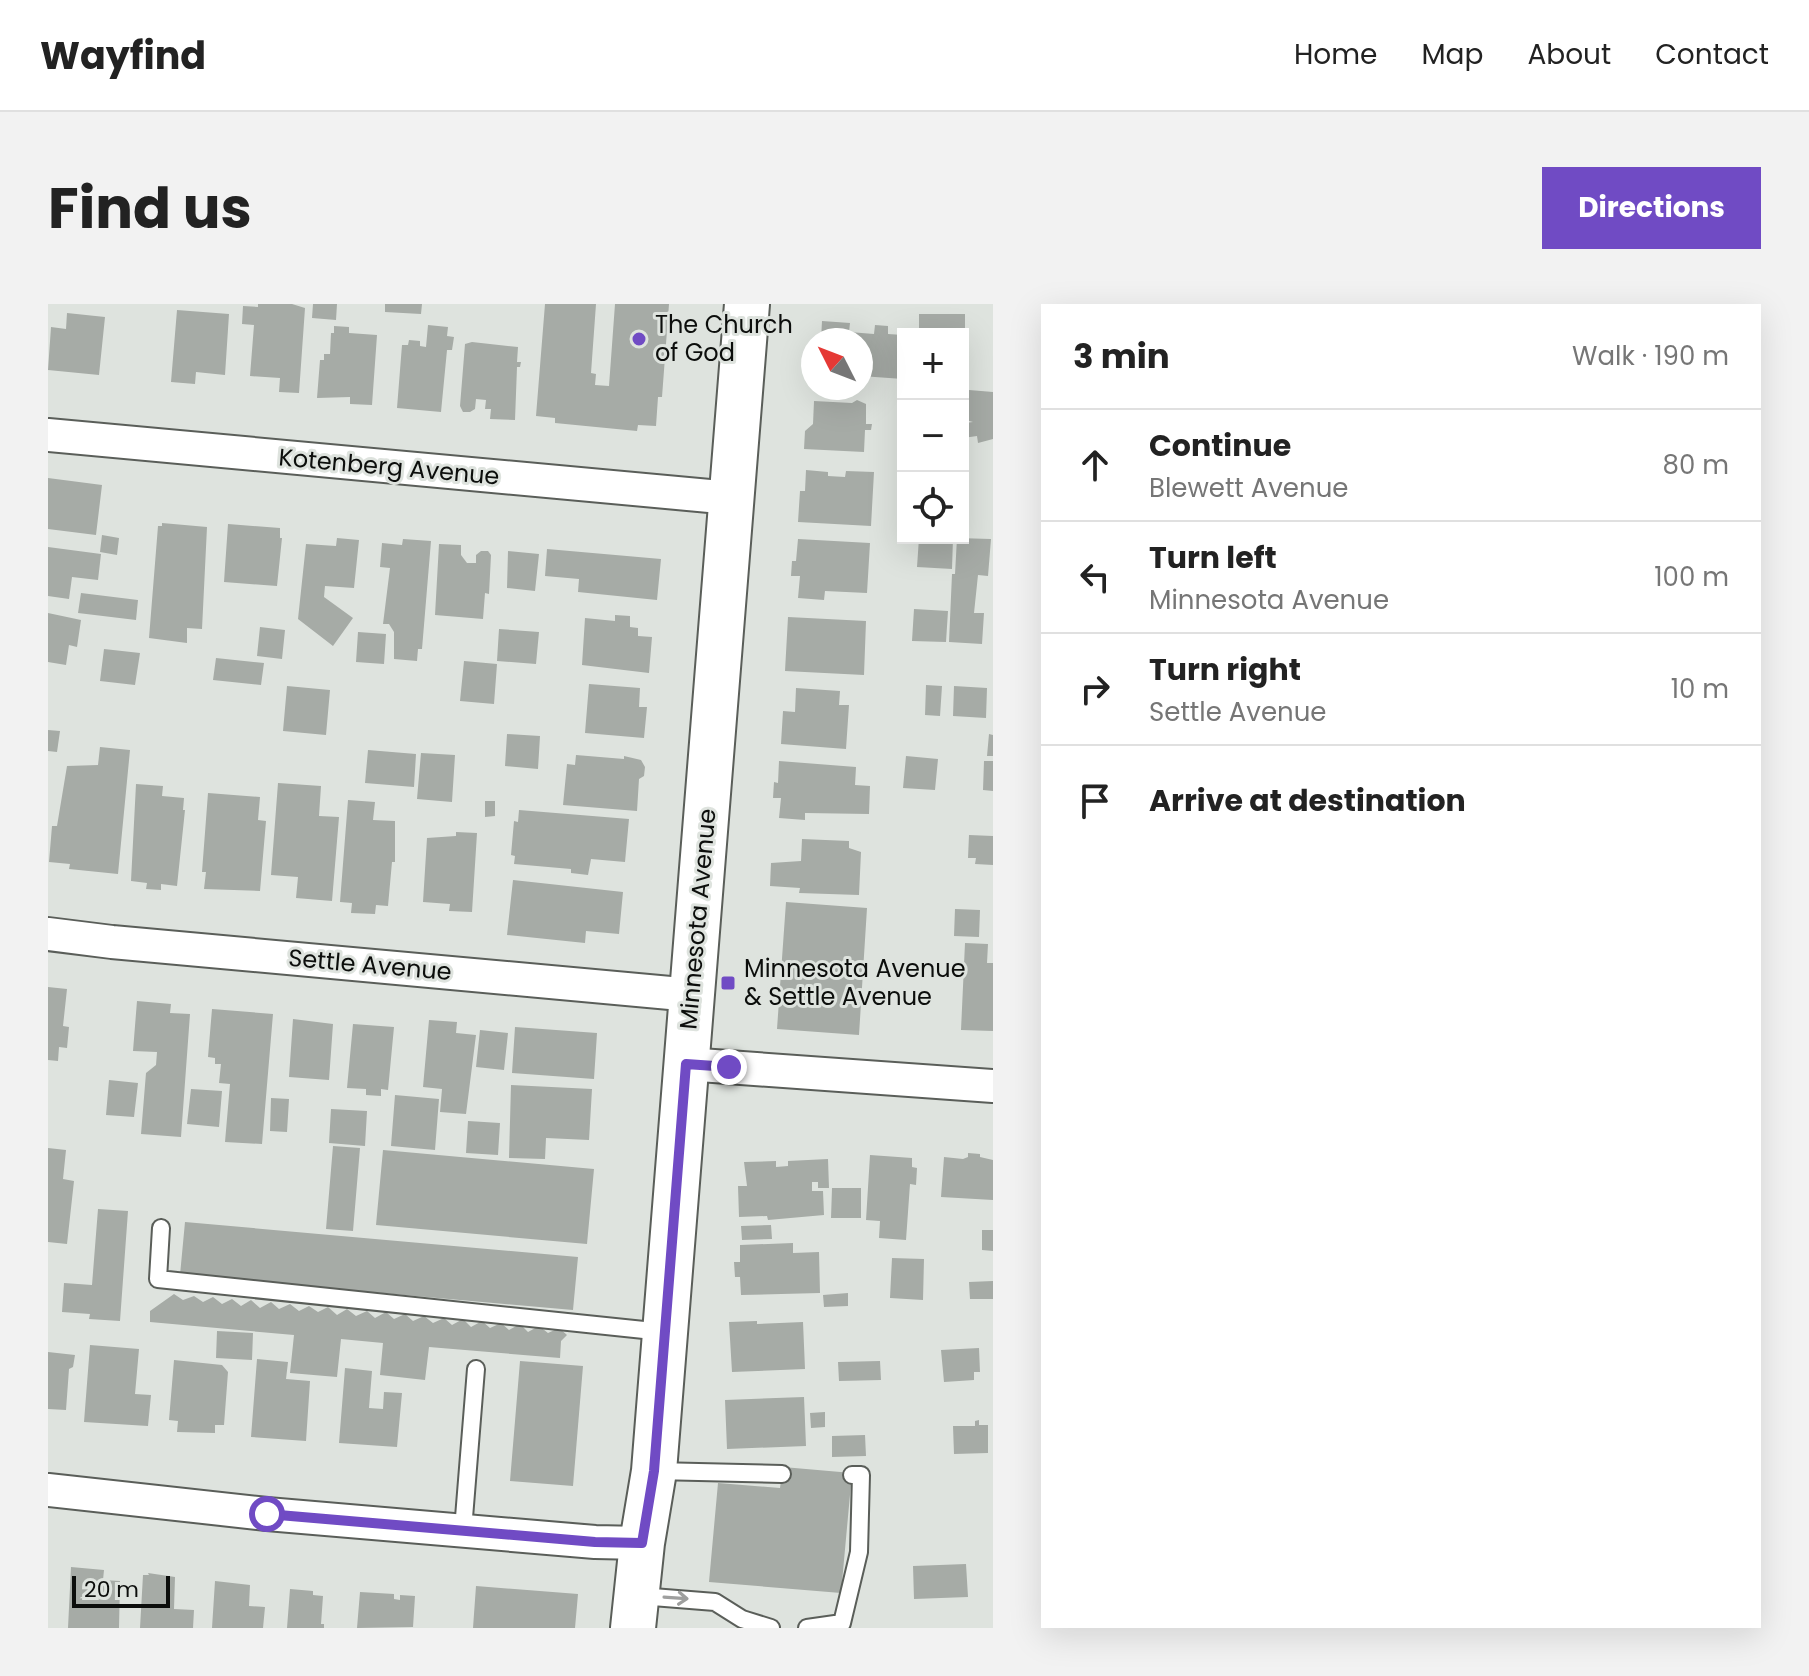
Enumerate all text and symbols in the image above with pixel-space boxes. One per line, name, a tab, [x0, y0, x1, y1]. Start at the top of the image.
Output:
text: Wayfind	[40, 29, 206, 82]
text: Home	[1294, 35, 1377, 74]
text: Map	[1421, 35, 1483, 74]
text: About	[1527, 35, 1611, 74]
text: Contact	[1655, 35, 1769, 74]
button: Directions	[1542, 167, 1761, 249]
text: Find us	[48, 169, 252, 248]
place label: The Church of God	[655, 308, 793, 369]
north arrow	[801, 328, 873, 400]
map controls	[897, 328, 969, 544]
button: +	[897, 328, 969, 400]
marker: The Church of God	[630, 330, 648, 348]
text: 3 min	[1073, 332, 1170, 380]
text: Walk · 190 m	[1572, 338, 1729, 374]
button: −	[897, 400, 969, 472]
text: Continue	[1149, 424, 1291, 467]
street label: Kotenberg Avenue	[277, 440, 501, 493]
icon: ahead	[1073, 443, 1117, 487]
text: 80 m	[1663, 447, 1729, 483]
text: Blewett Avenue	[1149, 470, 1348, 506]
button: locate	[897, 472, 969, 544]
text: Turn left	[1149, 536, 1277, 579]
icon: left	[1073, 555, 1117, 599]
text: 100 m	[1654, 559, 1729, 595]
text: Minnesota Avenue	[1149, 582, 1389, 618]
text: Turn right	[1149, 648, 1301, 691]
icon: right	[1073, 667, 1117, 711]
text: 10 m	[1671, 671, 1729, 707]
text: Settle Avenue	[1149, 694, 1326, 730]
icon: arrive	[1073, 779, 1117, 823]
text: Arrive at destination	[1149, 779, 1466, 822]
street label: Minnesota Avenue	[671, 807, 724, 1031]
street label: Settle Avenue	[287, 941, 453, 988]
place label: Minnesota Avenue & Settle Avenue	[744, 952, 966, 1013]
marker: Minnesota Avenue & Settle Avenue	[719, 974, 737, 992]
route end	[711, 1049, 747, 1085]
route start	[249, 1496, 285, 1532]
scale bar	[72, 1572, 170, 1608]
text: 20 m	[84, 1574, 139, 1605]
one-way arrow	[662, 1591, 689, 1606]

